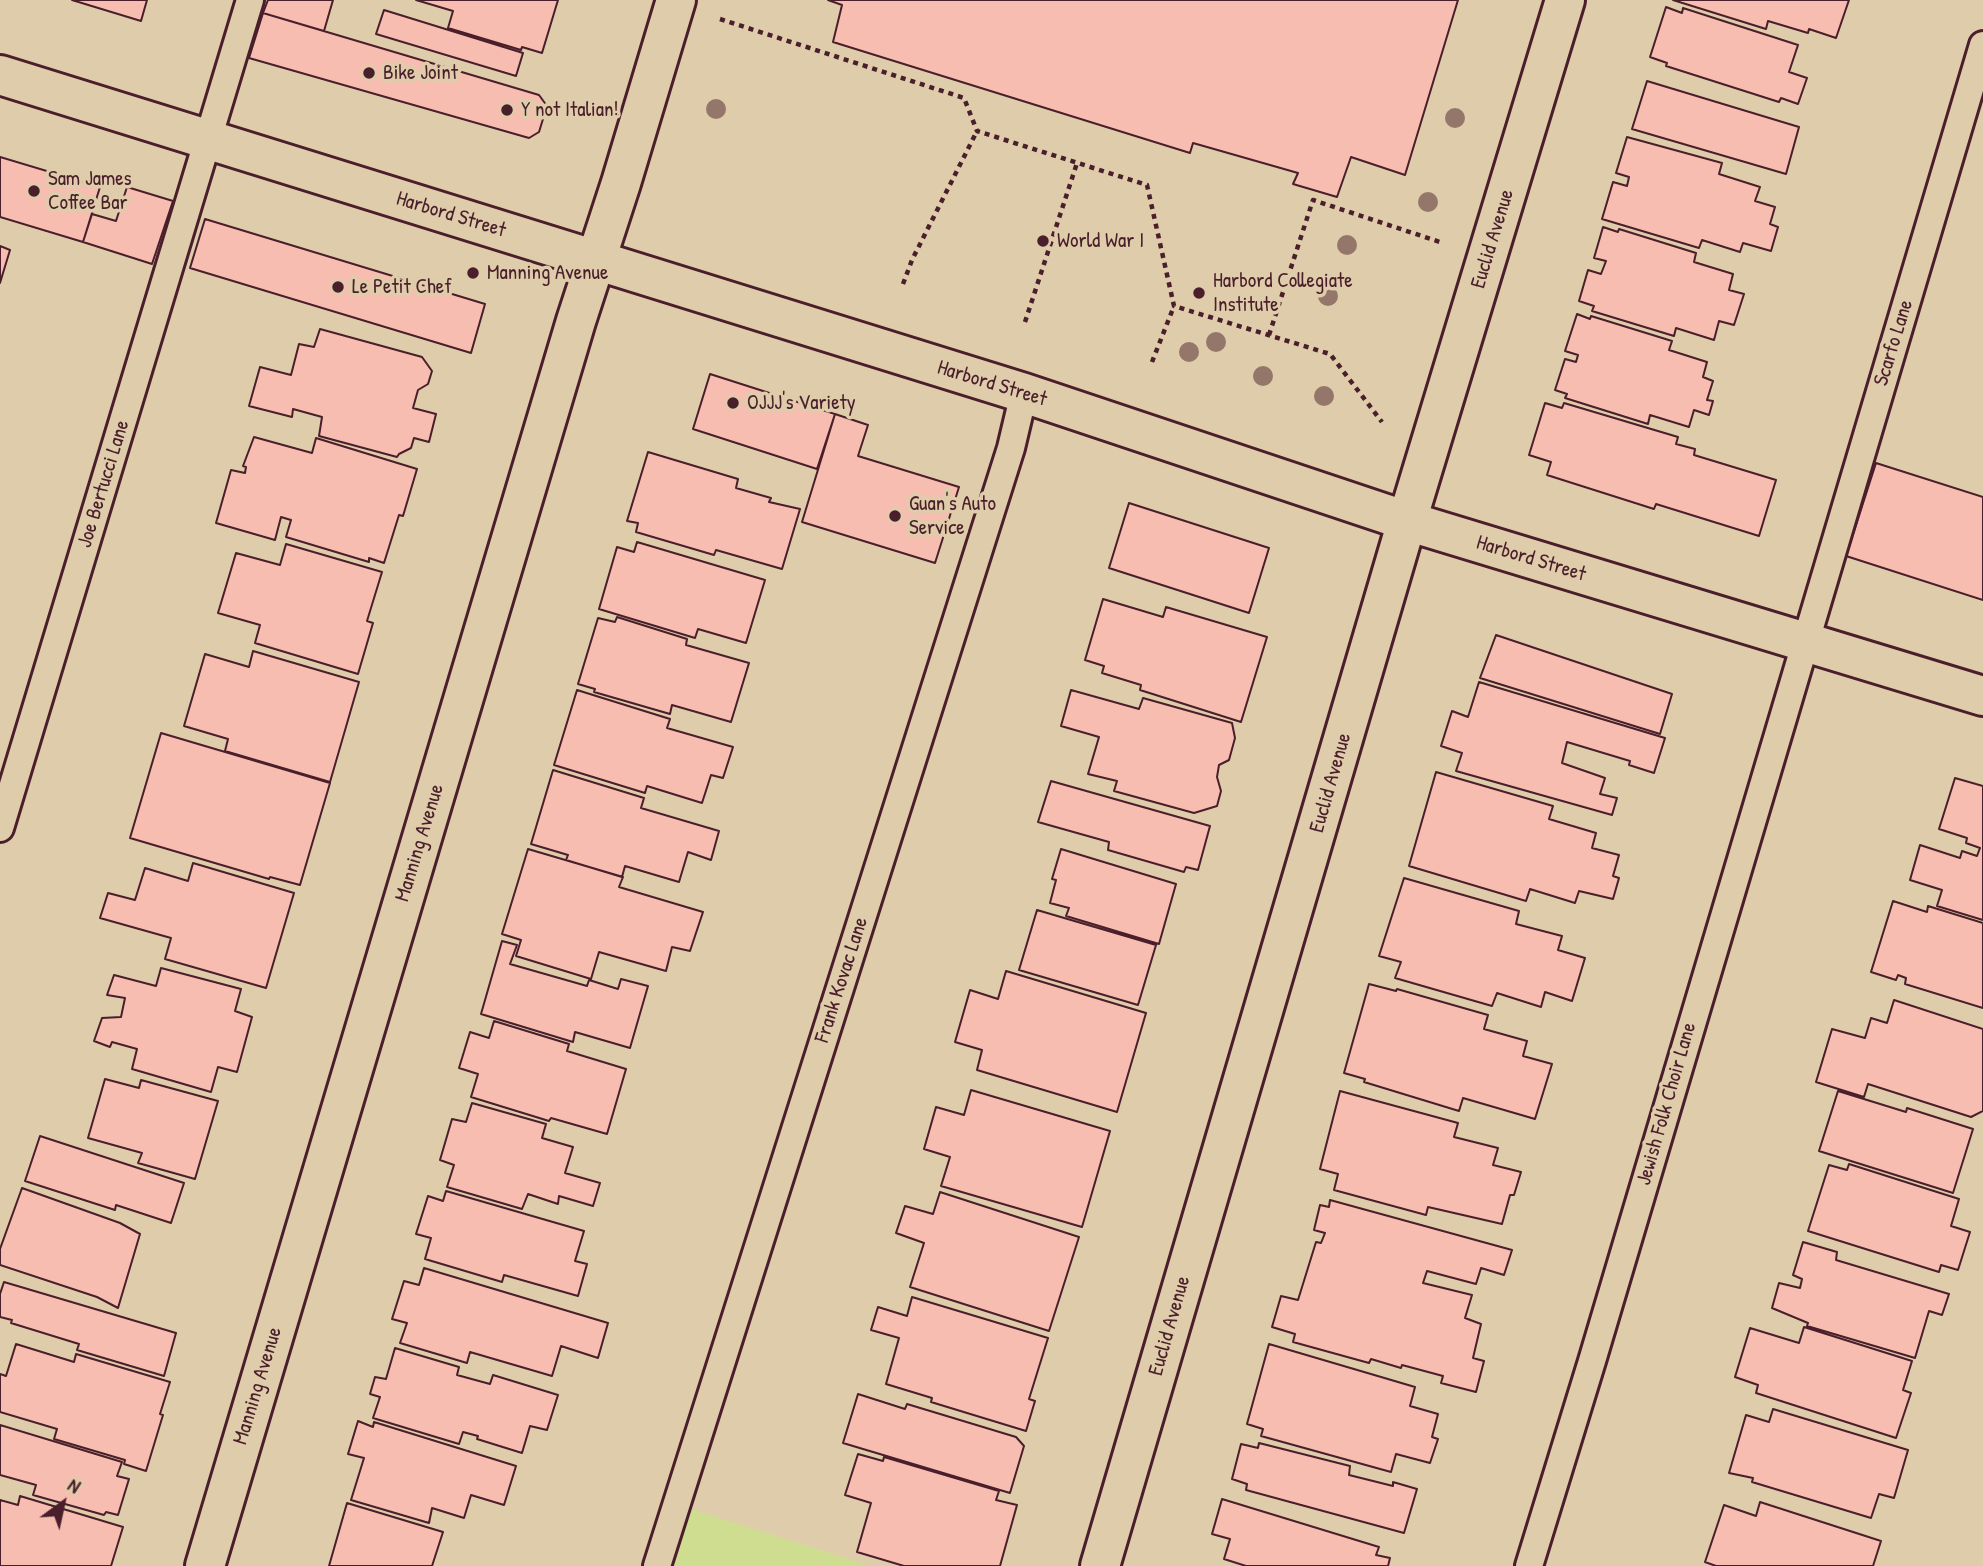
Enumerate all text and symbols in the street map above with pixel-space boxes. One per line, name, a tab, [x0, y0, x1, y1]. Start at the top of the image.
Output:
place label: Bike Joint	[383, 60, 458, 86]
marker: Bike Joint	[361, 65, 377, 81]
place label: Y not Italian!	[521, 97, 619, 123]
marker: Y not Italian!	[499, 102, 515, 118]
place label: Sam James Coffee Bar	[48, 166, 132, 216]
marker: Sam James Coffee Bar	[26, 183, 42, 199]
street label: Harbord Street	[393, 186, 509, 244]
street label: Euclid Avenue	[1466, 186, 1520, 292]
place label: World War I	[1057, 228, 1144, 254]
marker: World War I	[1035, 233, 1051, 249]
place label: Manning Avenue	[487, 260, 608, 286]
marker: Manning Avenue	[465, 265, 481, 281]
place label: Harbord Collegiate Institute	[1213, 268, 1353, 318]
place label: Le Petit Chef	[352, 274, 452, 300]
marker: Le Petit Chef	[330, 279, 346, 295]
marker: Harbord Collegiate Institute	[1191, 285, 1207, 301]
street label: Scarfo Lane	[1869, 297, 1919, 389]
street label: Harbord Street	[934, 355, 1050, 413]
place label: OJJJ's Variety	[747, 390, 856, 416]
marker: OJJJ's Variety	[725, 395, 741, 411]
street label: Joe Bertucci Lane	[73, 417, 135, 551]
place label: Guan's Auto Service	[909, 491, 996, 541]
marker: Guan's Auto Service	[887, 508, 903, 524]
street label: Harbord Street	[1473, 530, 1589, 588]
street label: Euclid Avenue	[1305, 730, 1357, 836]
street label: Manning Avenue	[390, 781, 450, 905]
street label: Frank Kovac Lane	[810, 914, 874, 1046]
street label: Jewish Folk Choir Lane	[1632, 1020, 1702, 1188]
street label: Euclid Avenue	[1144, 1273, 1196, 1379]
street label: Manning Avenue	[228, 1324, 288, 1448]
north arrow	[28, 1468, 98, 1538]
text: N	[63, 1472, 86, 1499]

